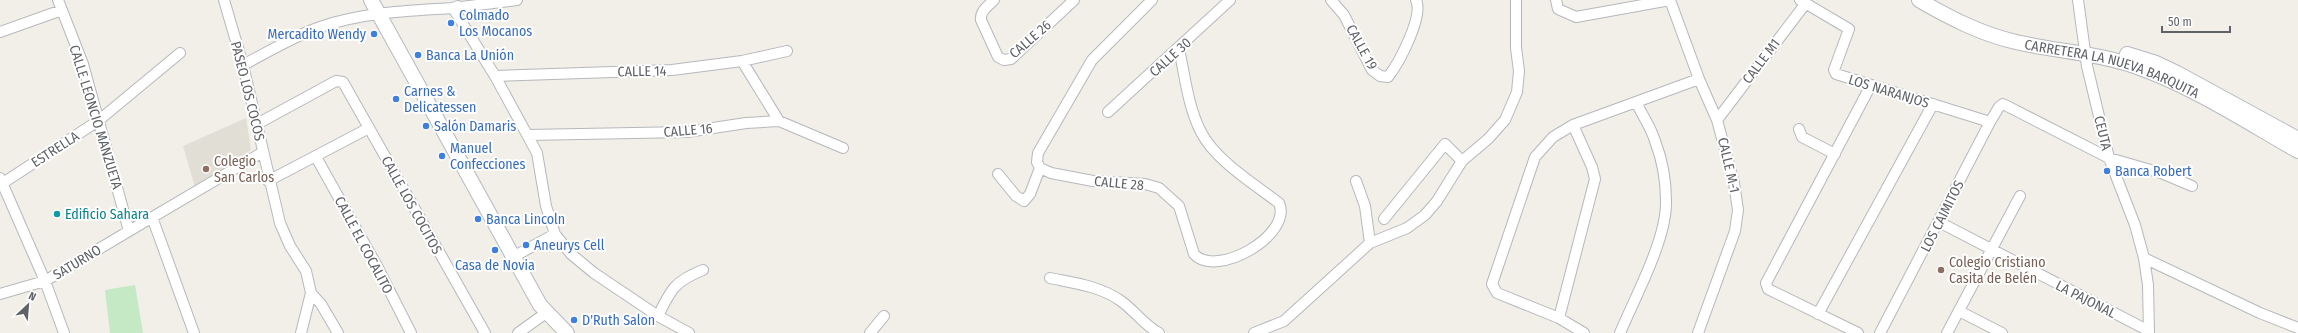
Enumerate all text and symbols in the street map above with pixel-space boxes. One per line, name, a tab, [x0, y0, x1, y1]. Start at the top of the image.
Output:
place label: Colmado Los Mocanos	[459, 7, 532, 40]
scale bar	[2162, 8, 2230, 34]
text: 50 m	[2168, 15, 2192, 29]
street label: CALLE 26	[1006, 17, 1055, 62]
marker: Colmado Los Mocanos	[446, 18, 456, 28]
street label: CALLE 19	[1342, 22, 1381, 73]
place label: Mercadito Wendy	[267, 26, 367, 43]
marker: Mercadito Wendy	[369, 29, 379, 39]
street label: CALLE 30	[1146, 34, 1195, 81]
street label: CALLE M1	[1739, 35, 1784, 87]
street label: CARRETERA LA NUEVA BARQUITA	[2023, 36, 2203, 103]
street label: PASEO LOS COCOS	[227, 40, 268, 143]
street label: CALLE LEONCIO MANZUETA	[66, 43, 126, 192]
place label: Banca La Unión	[426, 47, 514, 64]
marker: Banca La Unión	[413, 50, 423, 60]
street label: CALLE 14	[617, 63, 667, 80]
street label: LOS NARANJOS	[1846, 71, 1931, 112]
place label: Carnes & Delicatessen	[404, 83, 476, 116]
marker: Carnes & Delicatessen	[391, 94, 401, 104]
street label: CEUTA	[2090, 114, 2115, 153]
place label: Salón Damaris	[434, 118, 516, 135]
street label: CALLE 16	[663, 120, 713, 141]
marker: Salón Damaris	[421, 121, 431, 131]
street label: ESTRELLA	[28, 127, 83, 171]
street label: CALLE M-1	[1714, 136, 1743, 194]
place label: Manuel Confecciones	[450, 140, 526, 173]
marker: Manuel Confecciones	[437, 151, 447, 161]
place label: Colegio San Carlos	[214, 153, 274, 186]
street label: CALLE LOS COCITOS	[378, 153, 446, 257]
place label: Banca Robert	[2115, 163, 2192, 180]
marker: Colegio San Carlos	[201, 164, 211, 174]
marker: Banca Robert	[2102, 166, 2112, 176]
street label: CALLE 28	[1093, 173, 1145, 194]
street label: LOS CAIMITOS	[1917, 178, 1968, 255]
street label: CALLE EL COCALITO	[331, 194, 396, 297]
place label: Edificio Sahara	[65, 206, 149, 223]
marker: Edificio Sahara	[52, 209, 62, 219]
place label: Banca Lincoln	[486, 211, 565, 228]
marker: Banca Lincoln	[473, 214, 483, 224]
place label: Aneurys Cell	[534, 237, 605, 254]
marker: Aneurys Cell	[521, 240, 531, 250]
street label: SATURNO	[50, 241, 105, 283]
marker: Casa de Novia	[490, 245, 500, 255]
place label: Colegio Cristiano Casita de Belén	[1949, 254, 2046, 287]
place label: Casa de Novia	[455, 257, 535, 274]
marker: Colegio Cristiano Casita de Belén	[1936, 265, 1946, 275]
street label: LA PAJONAL	[2053, 277, 2119, 322]
north arrow	[8, 285, 48, 325]
text: N	[26, 289, 38, 304]
place label: D'Ruth Salon	[582, 312, 655, 329]
marker: D'Ruth Salon	[569, 315, 579, 325]

